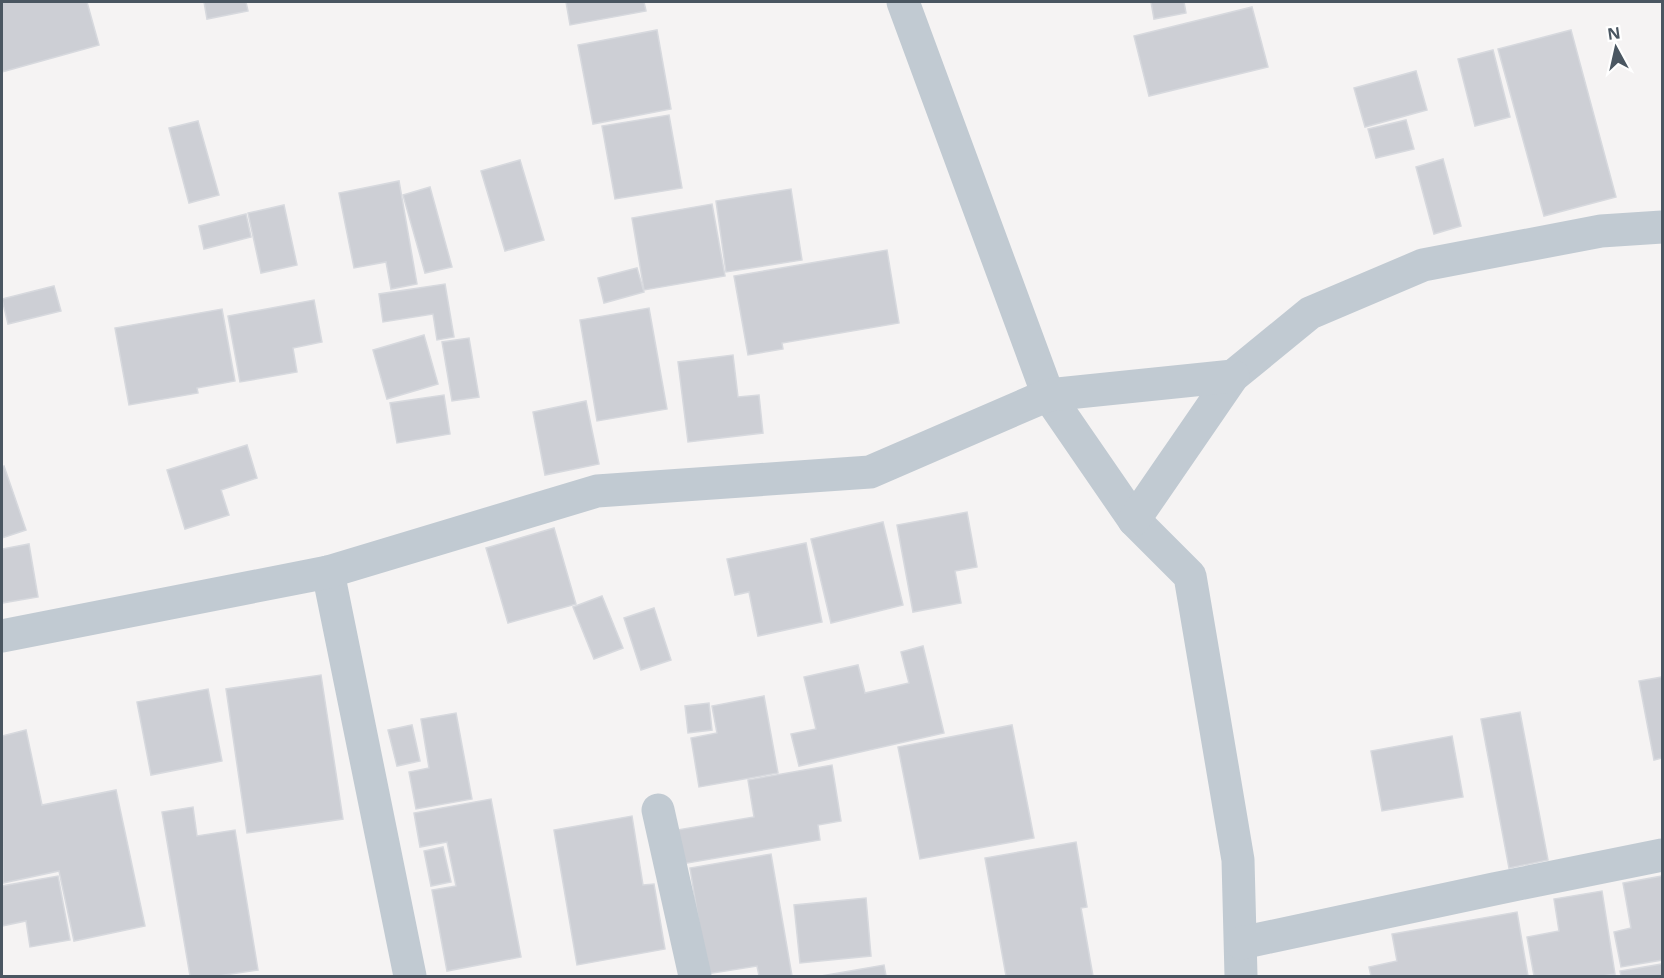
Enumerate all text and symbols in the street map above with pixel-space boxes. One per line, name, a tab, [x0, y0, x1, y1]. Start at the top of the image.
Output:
north arrow	[1586, 18, 1646, 78]
text: N	[1606, 21, 1622, 45]

